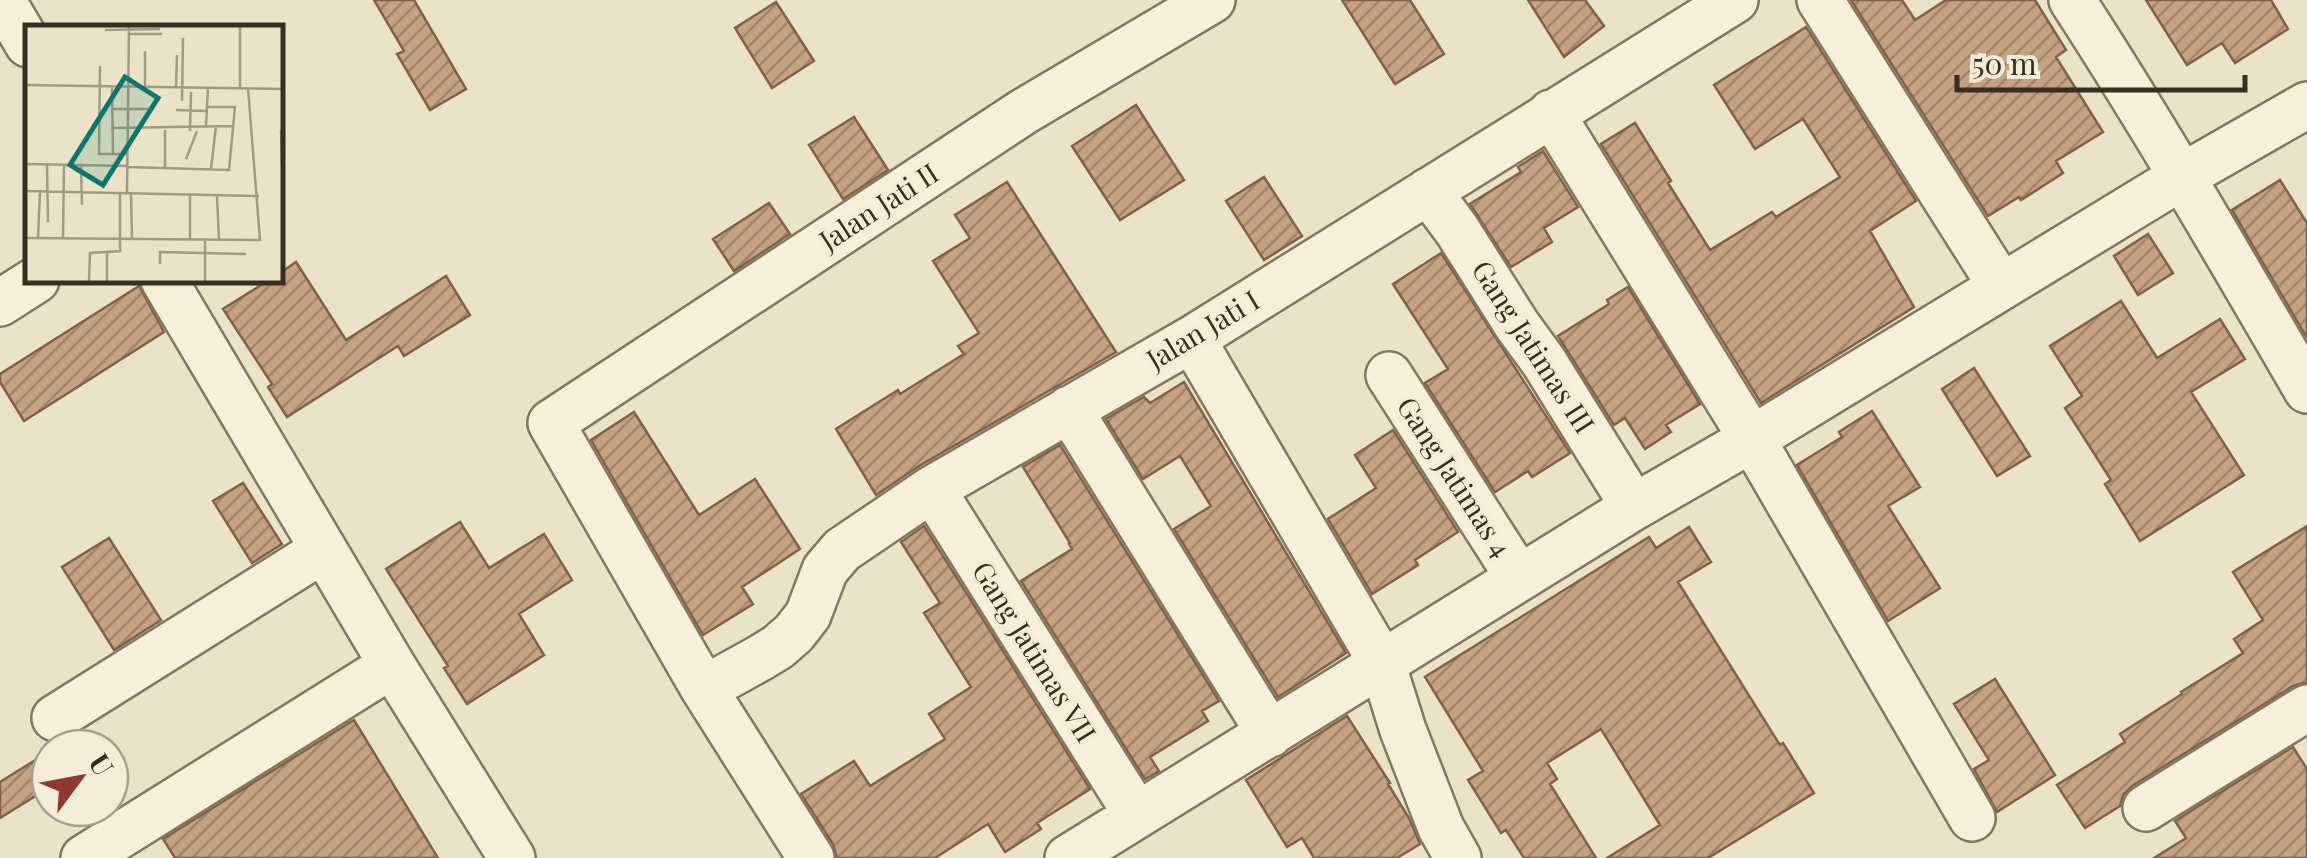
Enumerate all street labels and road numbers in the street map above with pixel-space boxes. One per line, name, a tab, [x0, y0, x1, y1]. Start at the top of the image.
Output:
street label: Jalan Jati II	[811, 154, 945, 258]
street label: Gang Jatimas III	[1465, 253, 1604, 440]
street label: Jalan Jati I	[1138, 281, 1265, 377]
street label: Gang Jatimas 4	[1390, 389, 1521, 563]
street label: Gang Jatimas VII	[965, 554, 1106, 748]

